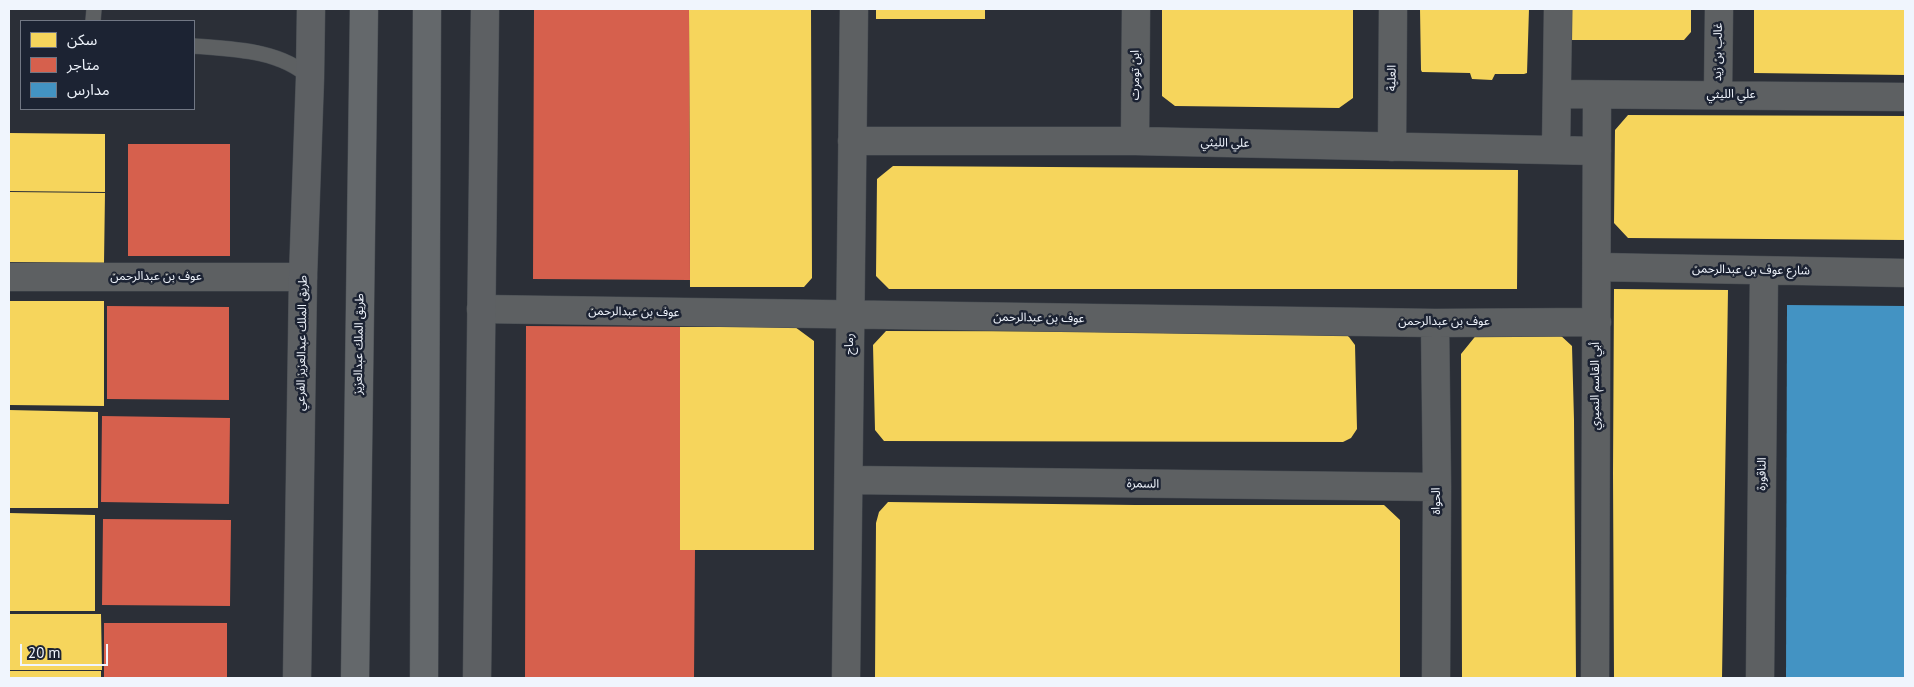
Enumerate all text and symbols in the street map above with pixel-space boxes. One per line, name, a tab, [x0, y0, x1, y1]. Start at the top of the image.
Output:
legend	[20, 20, 195, 110]
street label: غالب بن زيد	[1710, 23, 1726, 81]
text: سكن	[67, 30, 97, 49]
street label: ابن تومرت	[1129, 50, 1143, 100]
text: متاجر	[67, 55, 100, 74]
street label: العلية	[1385, 65, 1399, 91]
text: مدارس	[67, 80, 110, 99]
street label: علي الليثي	[1706, 88, 1756, 102]
street label: علي الليثي	[1200, 135, 1250, 151]
street label: شارع عوف بن عبدالرحمن	[1692, 262, 1810, 278]
street label: عوف بن عبدالرحمن	[110, 270, 202, 284]
street label: طريق الملك عبدالعزيز الفرعي	[294, 275, 310, 411]
street label: طريق الملك عبدالعزيز	[351, 293, 367, 395]
street label: عوف بن عبدالرحمن	[588, 304, 680, 320]
street label: عوف بن عبدالرحمن	[993, 310, 1085, 326]
street label: عوف بن عبدالرحمن	[1398, 315, 1490, 329]
street label: رماح	[843, 333, 857, 355]
street label: أبي القاسم النميري	[1589, 342, 1603, 430]
street label: الناقورة	[1755, 457, 1769, 491]
street label: السمرة	[1127, 477, 1159, 491]
street label: الحواة	[1430, 488, 1444, 514]
scale bar	[22, 634, 110, 666]
text: 20 m	[28, 643, 61, 662]

